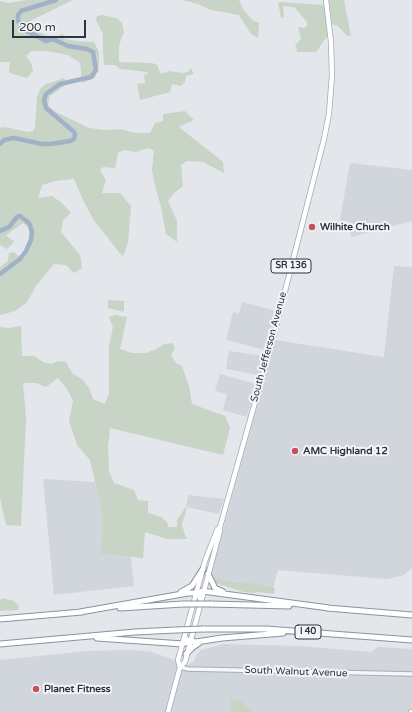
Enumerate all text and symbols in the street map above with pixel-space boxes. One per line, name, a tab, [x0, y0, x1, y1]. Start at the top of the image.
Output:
scale bar	[14, 12, 88, 38]
text: 200 m	[19, 20, 56, 34]
place label: Wilhite Church	[320, 221, 390, 233]
marker: Wilhite Church	[307, 222, 317, 232]
road number: SR 136	[271, 259, 311, 273]
street label: South Jefferson Avenue	[249, 291, 289, 403]
place label: AMC Highland 12	[303, 445, 388, 457]
marker: AMC Highland 12	[290, 446, 300, 456]
road number: I 40	[295, 625, 321, 639]
street label: South Walnut Avenue	[244, 664, 348, 680]
place label: Planet Fitness	[44, 683, 111, 695]
marker: Planet Fitness	[31, 684, 41, 694]

